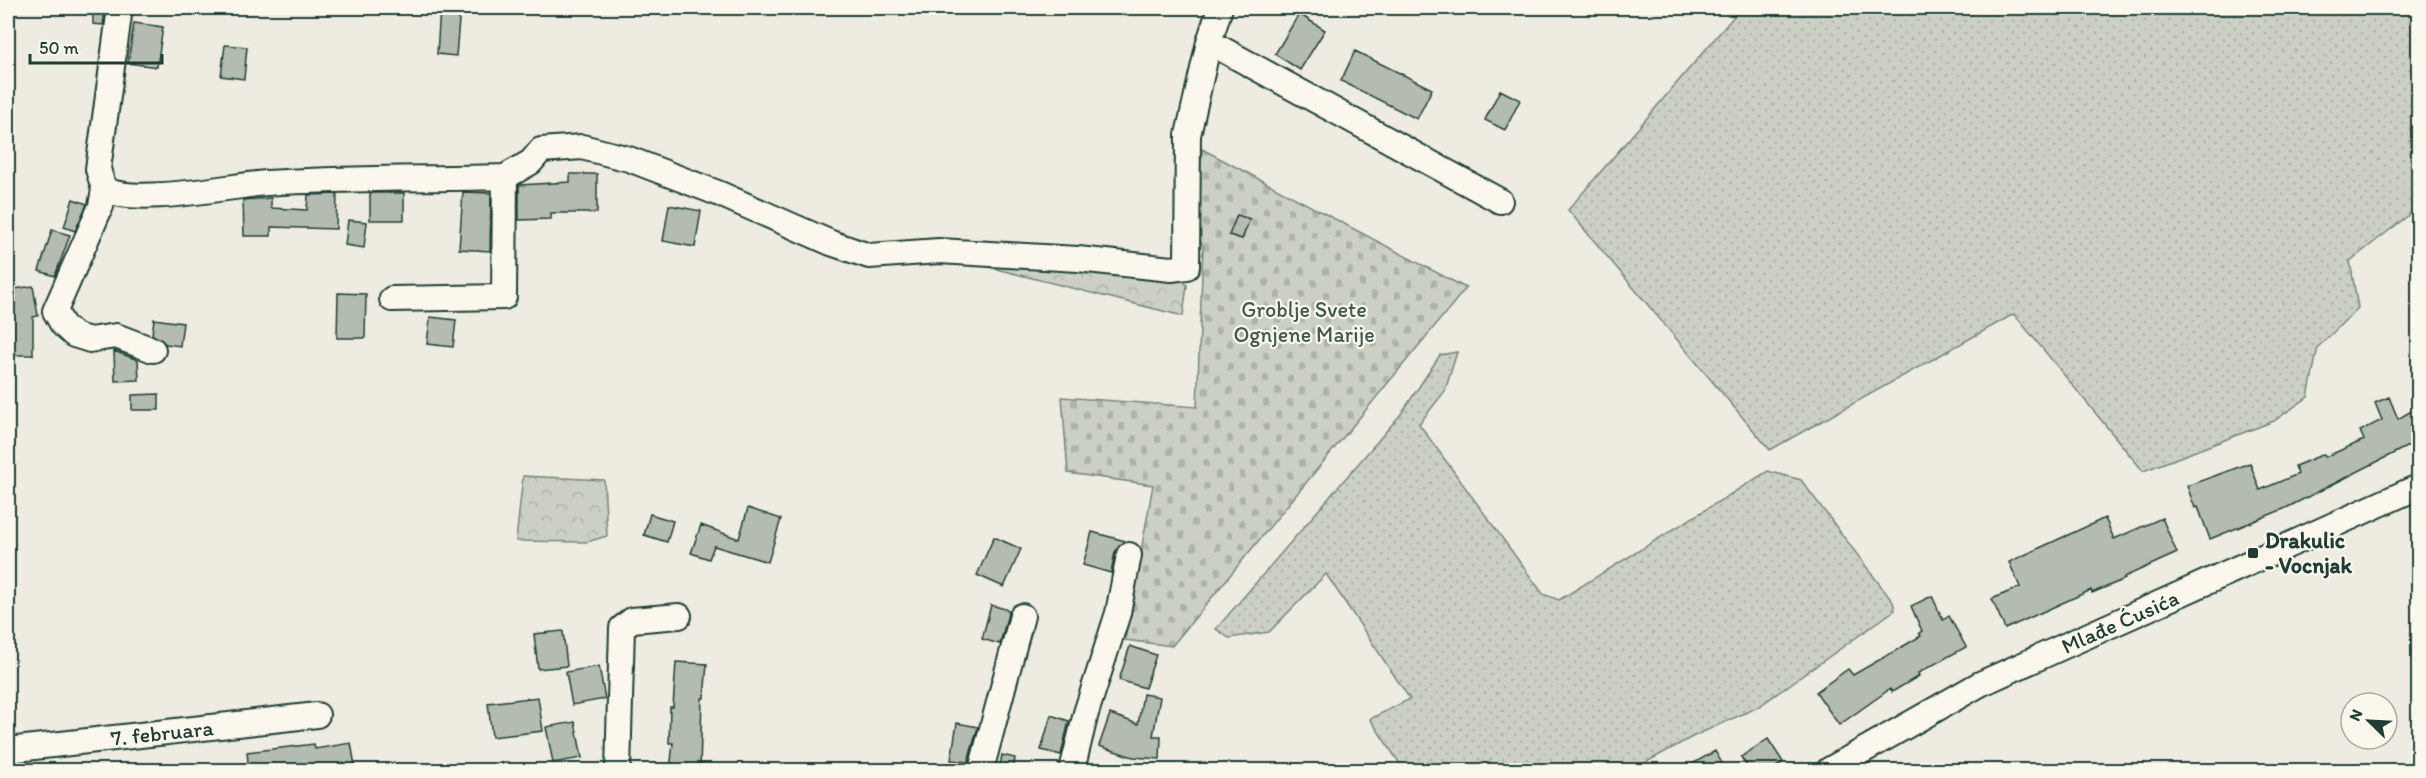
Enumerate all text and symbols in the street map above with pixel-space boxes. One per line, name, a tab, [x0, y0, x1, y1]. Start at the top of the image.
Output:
scale bar	[30, 27, 162, 65]
text: 50 m	[39, 37, 79, 59]
park label: Groblje Svete Ognjene Marije	[1233, 296, 1375, 348]
place label: Drakulic - Vocnjak	[2265, 527, 2352, 579]
marker: Drakulic - Vocnjak	[2246, 546, 2260, 560]
street label: Mlađe Ćusića	[2057, 584, 2183, 660]
north arrow	[2339, 691, 2399, 751]
text: N	[2345, 706, 2367, 724]
street label: 7. februara	[109, 714, 215, 752]

